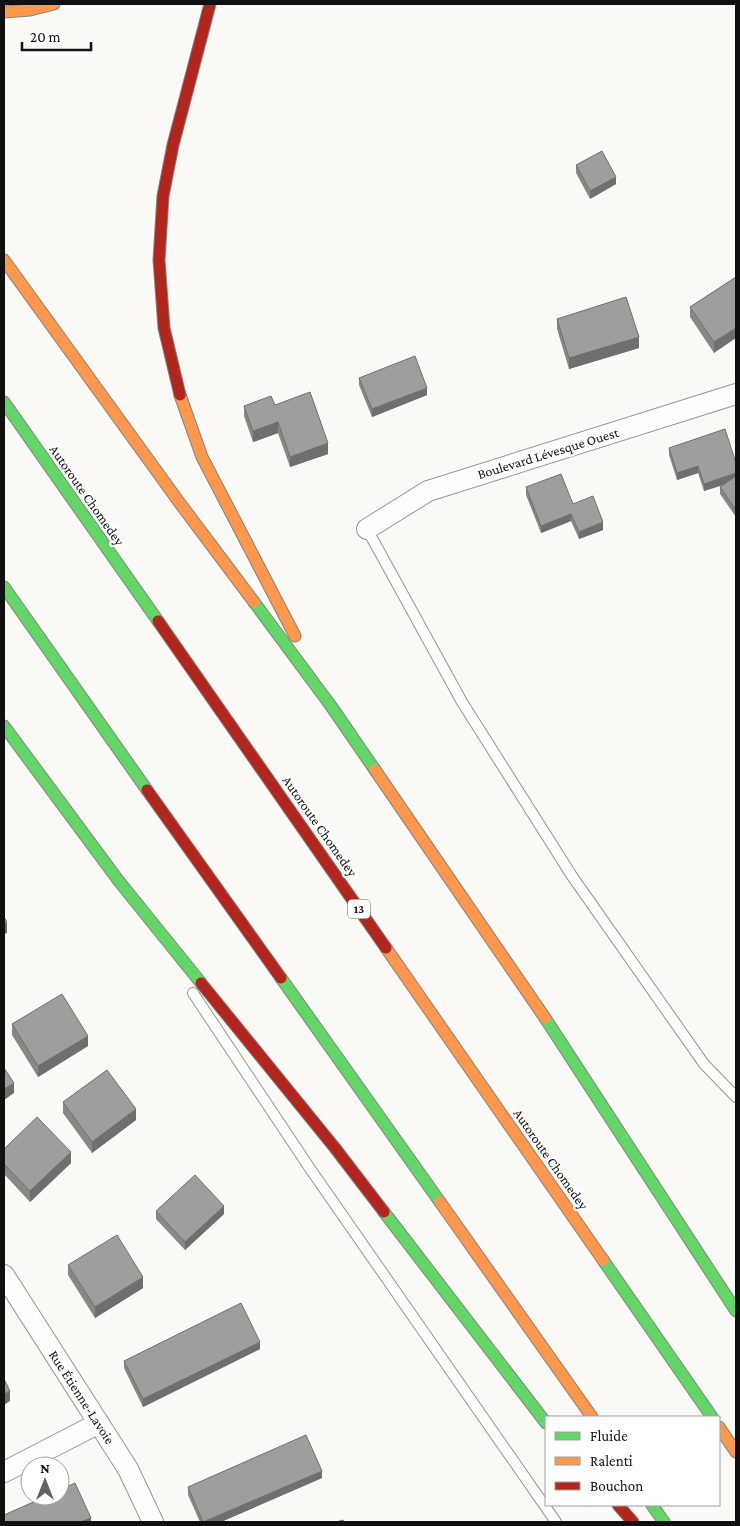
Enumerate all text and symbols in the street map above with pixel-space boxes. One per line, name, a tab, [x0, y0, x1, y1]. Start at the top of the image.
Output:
scale bar	[22, 20, 91, 52]
text: 20 m	[30, 29, 61, 45]
street label: Boulevard Lévesque Ouest	[475, 424, 621, 482]
street label: Autoroute Chomedey	[46, 442, 128, 549]
street label: Autoroute Chomedey	[279, 773, 361, 880]
road number: 13	[348, 900, 370, 919]
street label: Autoroute Chomedey	[510, 1106, 592, 1213]
street label: Rue Étienne-Lavoie	[46, 1347, 118, 1447]
legend	[545, 1416, 720, 1506]
text: Fluide	[590, 1428, 628, 1444]
text: Ralenti	[590, 1453, 633, 1469]
north arrow	[20, 1456, 70, 1506]
text: N	[40, 1460, 50, 1476]
text: Bouchon	[590, 1478, 643, 1494]

